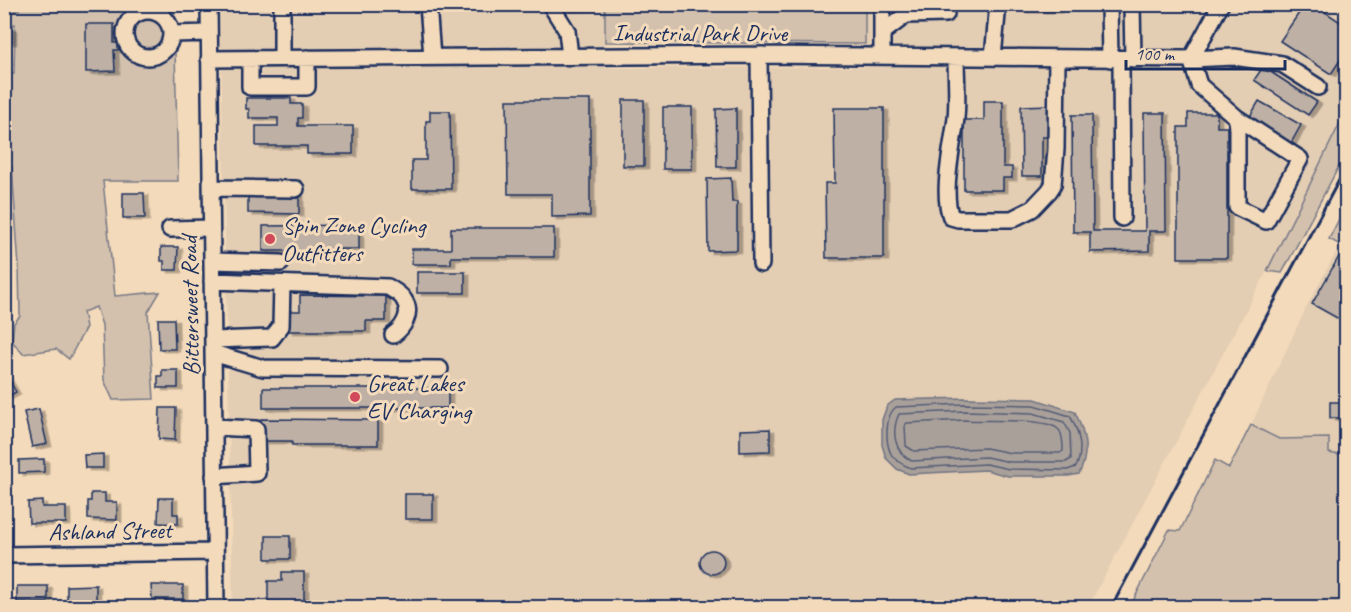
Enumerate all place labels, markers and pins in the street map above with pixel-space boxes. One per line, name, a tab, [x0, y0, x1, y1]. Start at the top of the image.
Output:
place label: Spin Zone Cycling Outfitters	[282, 210, 428, 268]
marker: Spin Zone Cycling Outfitters	[263, 232, 277, 246]
place label: Great Lakes EV Charging	[367, 368, 473, 426]
marker: Great Lakes EV Charging	[348, 390, 362, 404]

